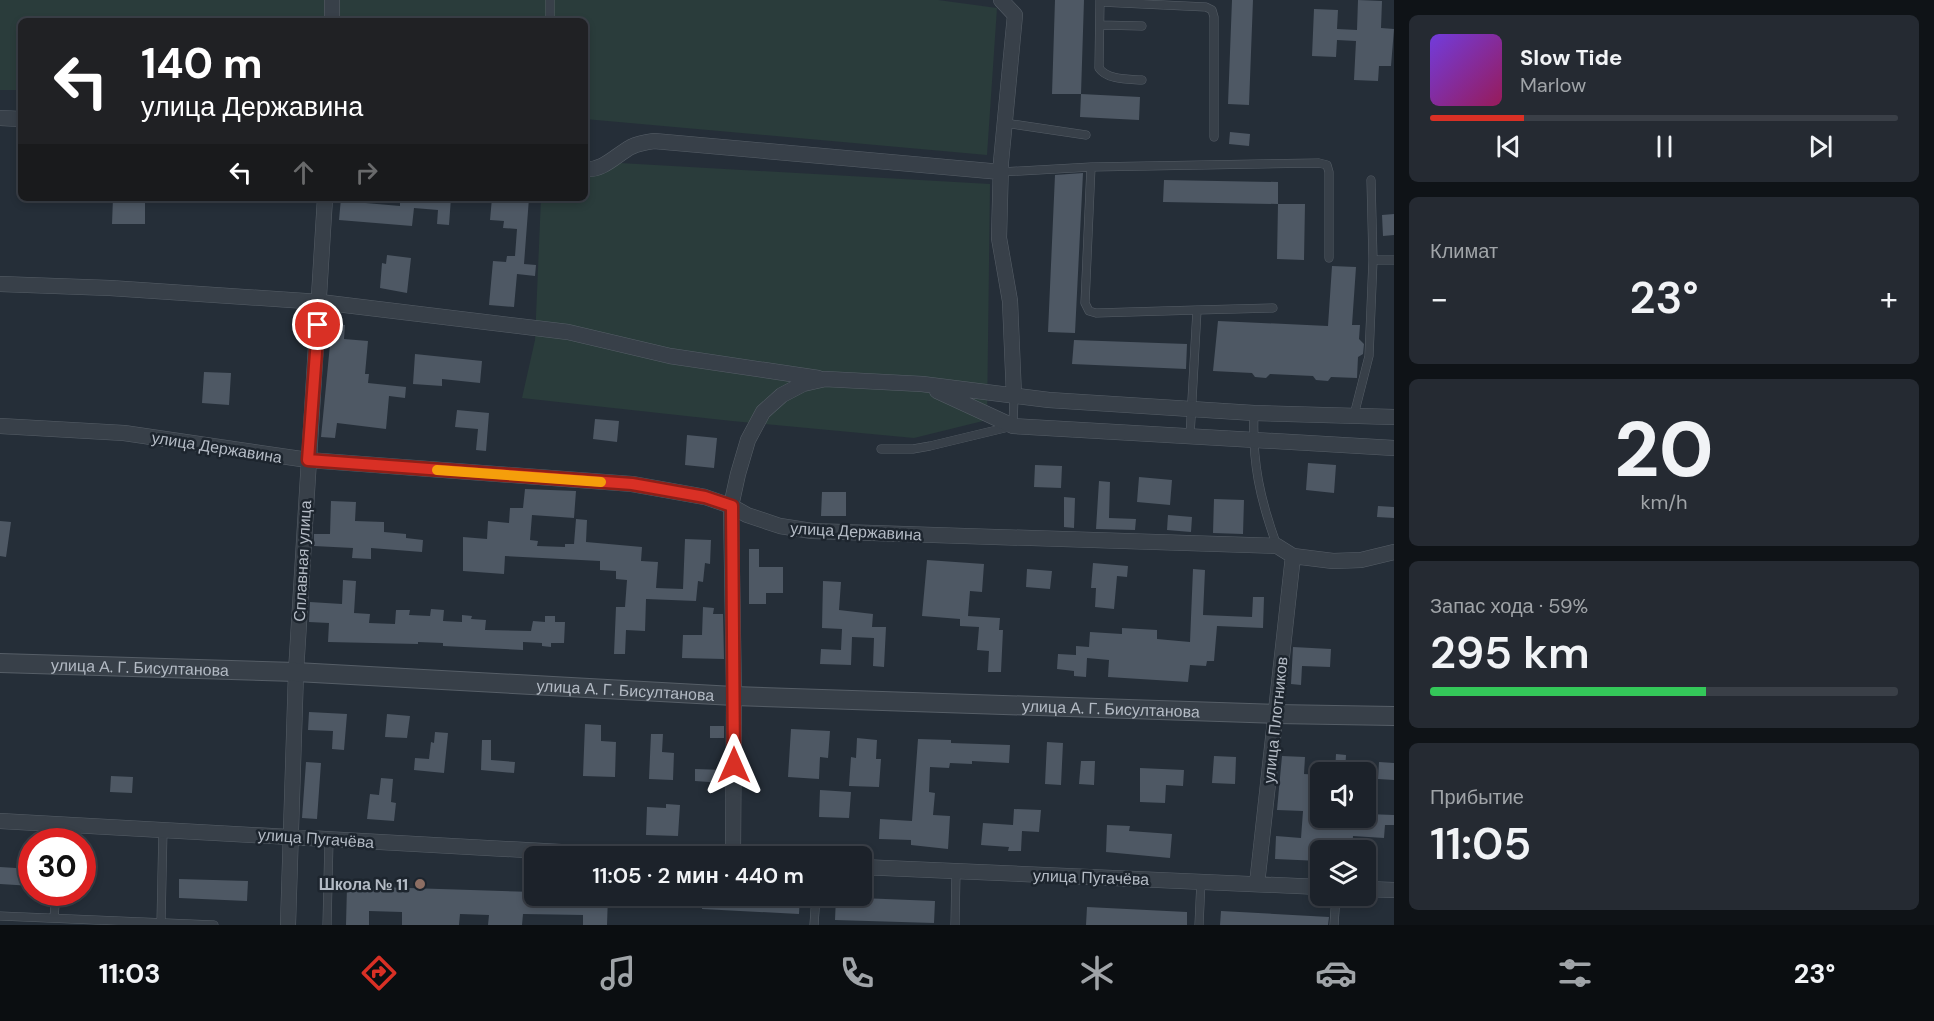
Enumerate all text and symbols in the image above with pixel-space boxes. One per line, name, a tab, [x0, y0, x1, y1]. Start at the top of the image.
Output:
text: 140 m	[141, 36, 263, 91]
icon: left	[42, 42, 120, 120]
text: Slow Tide	[1520, 43, 1622, 72]
text: Marlow	[1520, 72, 1586, 98]
text: улица Державина	[141, 89, 363, 124]
icon: previous	[1492, 130, 1525, 163]
icon: pause	[1648, 130, 1681, 163]
icon: next	[1804, 130, 1837, 163]
icon: left	[224, 156, 257, 189]
icon: ahead	[287, 156, 320, 189]
icon: right	[350, 156, 383, 189]
text: Климат	[1430, 238, 1498, 264]
text: 23°	[1630, 268, 1699, 327]
text: −	[1430, 277, 1448, 320]
text: +	[1880, 277, 1898, 320]
pin	[292, 299, 343, 350]
icon: arrive	[301, 308, 334, 341]
text: 20	[1614, 399, 1714, 500]
street label: улица Державина	[150, 427, 284, 468]
text: km/h	[1640, 489, 1688, 515]
street label: Сплавная улица	[289, 500, 316, 622]
street label: улица Державина	[790, 518, 922, 545]
text: Запас хода · 59%	[1430, 593, 1588, 619]
text: 295 km	[1430, 623, 1590, 682]
street label: улица А. Г. Бисултанова	[51, 655, 229, 681]
street label: улица Плотников	[1258, 656, 1293, 785]
street label: улица А. Г. Бисултанова	[536, 675, 715, 706]
street label: улица А. Г. Бисултанова	[1022, 696, 1200, 722]
position arrow	[702, 733, 766, 797]
map controls	[1310, 762, 1376, 906]
button: sound	[1310, 762, 1376, 828]
text: Прибытие	[1430, 784, 1524, 810]
text: 11:05	[1430, 814, 1531, 873]
street label: улица Пугачёва	[257, 824, 375, 853]
speed limit sign: 30	[18, 828, 96, 906]
button: layers	[1310, 840, 1376, 906]
text: 11:05 · 2 мин · 440 m	[592, 861, 804, 890]
street label: улица Пугачёва	[1033, 865, 1150, 890]
place label: Школа № 11	[319, 874, 408, 895]
marker: Школа № 11	[413, 877, 427, 891]
icon: directions	[358, 952, 400, 994]
icon: music	[597, 952, 639, 994]
icon: phone	[836, 952, 878, 994]
icon: climate	[1076, 952, 1118, 994]
icon: car	[1315, 952, 1357, 994]
icon: filters	[1554, 952, 1596, 994]
text: 11:03	[99, 956, 160, 991]
text: 23°	[1794, 956, 1835, 991]

